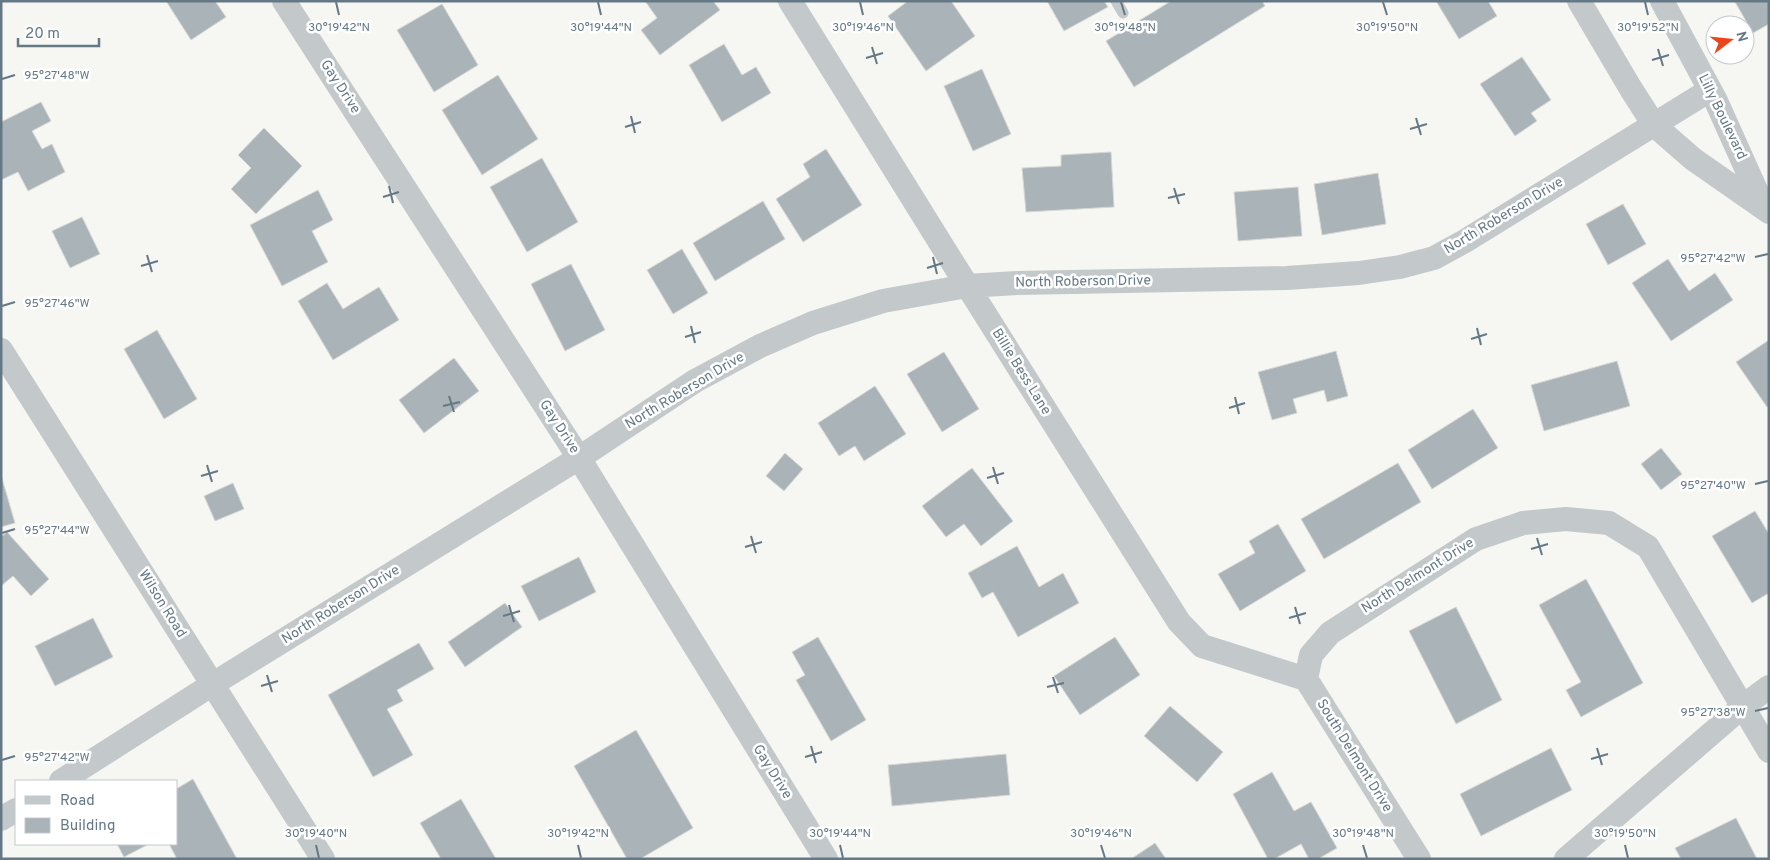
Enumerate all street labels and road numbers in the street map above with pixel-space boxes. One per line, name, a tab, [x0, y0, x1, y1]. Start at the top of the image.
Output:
street label: Gay Drive	[316, 57, 364, 117]
street label: Lilly Boulevard	[1694, 72, 1750, 162]
street label: North Roberson Drive	[1441, 174, 1567, 258]
street label: North Roberson Drive	[1015, 272, 1151, 292]
street label: Billie Bess Lane	[988, 326, 1054, 418]
street label: North Roberson Drive	[622, 349, 748, 433]
street label: Gay Drive	[535, 397, 583, 457]
street label: North Delmont Drive	[1359, 535, 1477, 617]
street label: North Roberson Drive	[279, 562, 403, 648]
street label: Wilson Road	[134, 567, 190, 641]
street label: South Delmont Drive	[1312, 696, 1396, 816]
street label: Gay Drive	[749, 742, 795, 802]

